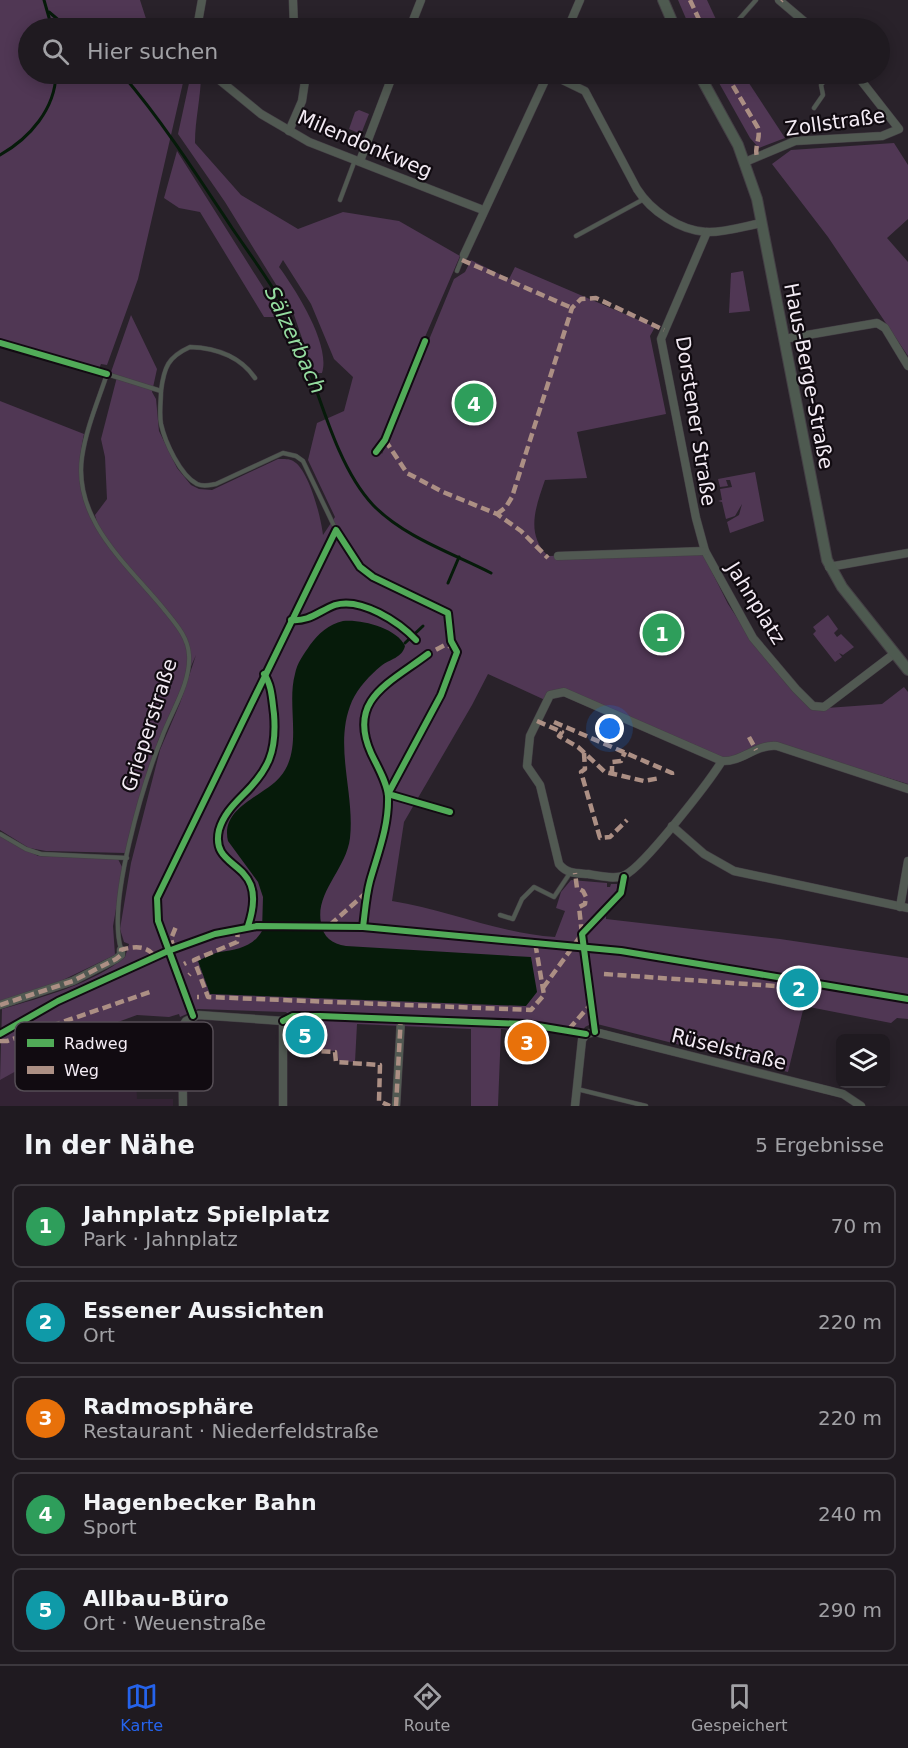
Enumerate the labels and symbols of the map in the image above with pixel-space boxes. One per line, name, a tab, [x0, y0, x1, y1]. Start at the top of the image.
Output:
street label: Zollstraße	[783, 103, 887, 141]
street label: Milendonkweg	[294, 105, 436, 183]
street label: Haus-Berge-Straße	[779, 281, 839, 471]
water label: Sälzerbach	[260, 283, 330, 397]
street label: Dorstener Straße	[671, 334, 721, 508]
pin: 4	[454, 380, 494, 426]
street label: Jahnplatz	[720, 556, 791, 649]
pin: 1	[642, 610, 682, 656]
street label: Grieperstraße	[116, 655, 182, 795]
your location	[595, 714, 624, 743]
pin: 2	[780, 966, 818, 1010]
pin: 5	[286, 1012, 324, 1058]
pin: 3	[508, 1020, 546, 1064]
legend	[15, 1022, 213, 1091]
street label: Rüselstraße	[669, 1023, 789, 1075]
text: Radweg	[64, 1034, 128, 1053]
text: Weg	[64, 1061, 99, 1080]

